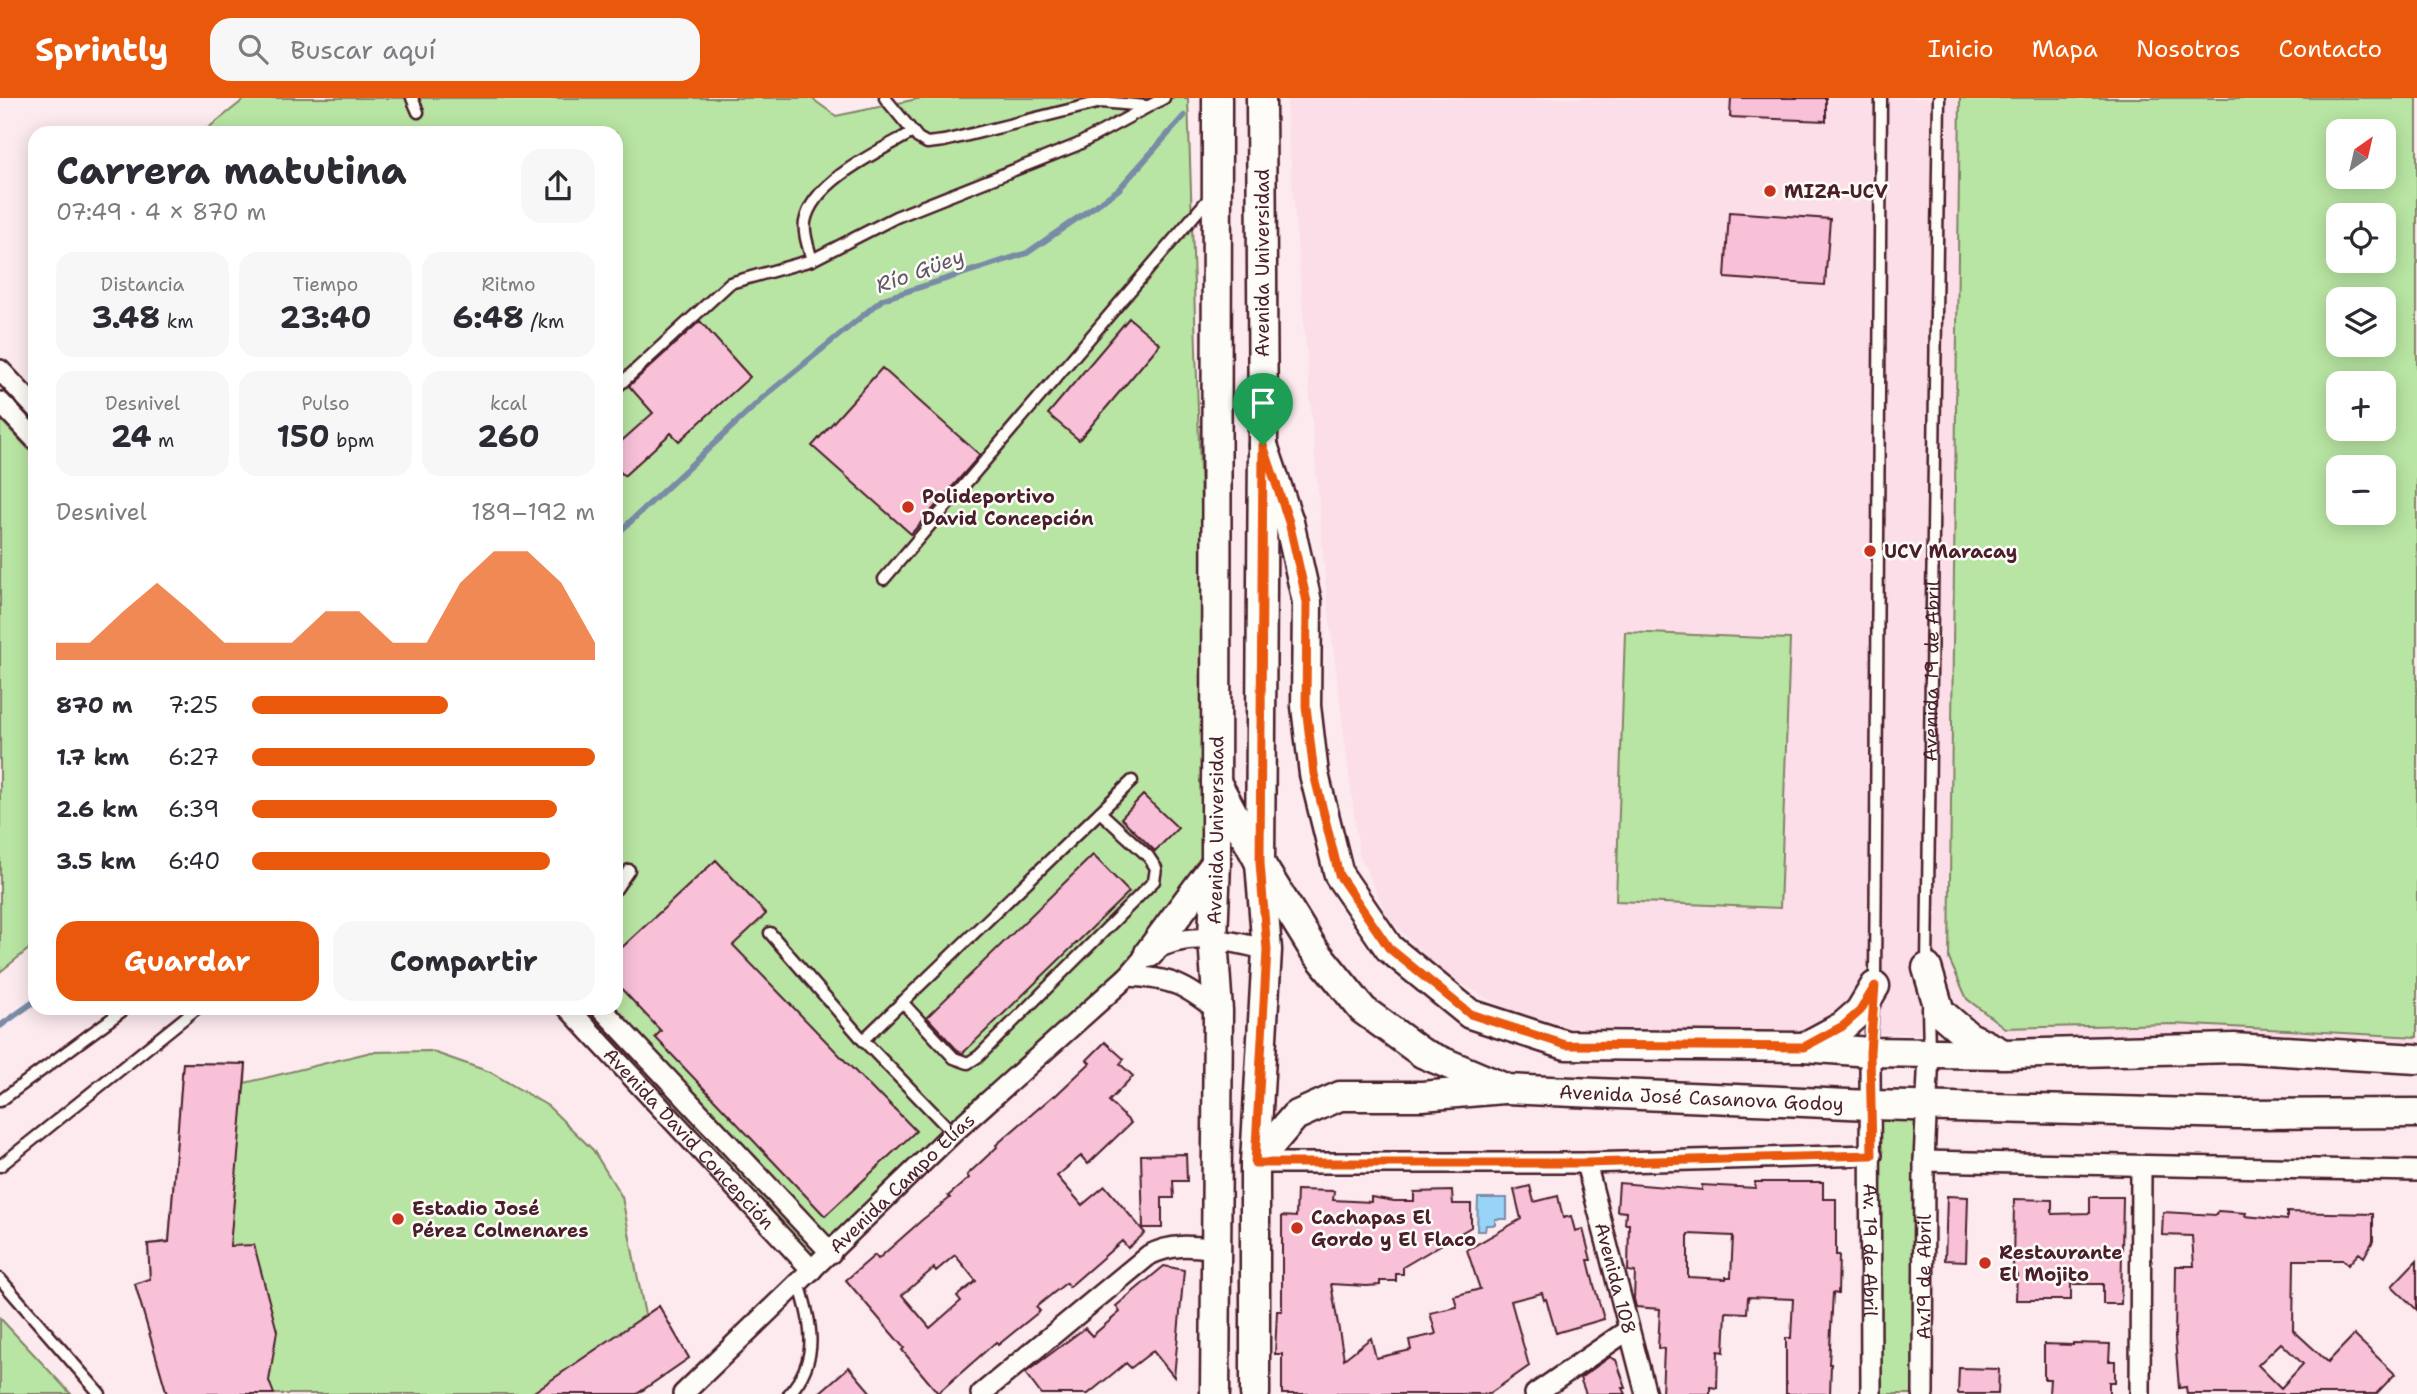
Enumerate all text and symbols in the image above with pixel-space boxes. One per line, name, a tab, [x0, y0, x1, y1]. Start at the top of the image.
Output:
search box	[210, 18, 700, 81]
text: Sprintly	[35, 27, 168, 72]
icon: search	[234, 30, 272, 68]
text: Buscar aquí	[290, 32, 436, 67]
text: Inicio	[1928, 33, 1994, 65]
text: Mapa	[2032, 33, 2098, 65]
text: Nosotros	[2136, 33, 2241, 65]
text: Contacto	[2279, 33, 2382, 65]
north arrow	[2326, 119, 2396, 189]
map controls	[2326, 119, 2396, 525]
text: Carrera matutina	[56, 145, 407, 196]
button: share	[521, 149, 595, 223]
street label: Avenida Universidad	[1250, 169, 1275, 357]
place label: MIZA-UCV	[1784, 179, 1888, 204]
marker: MIZA-UCV	[1762, 183, 1778, 199]
text: 07:49 · 4 × 870 m	[56, 197, 266, 227]
button: locate	[2326, 203, 2396, 273]
water label: Río Güey	[872, 242, 968, 300]
text: Distancia	[101, 272, 184, 297]
text: Tiempo	[293, 272, 358, 297]
text: Ritmo	[482, 272, 535, 297]
button: layers	[2326, 287, 2396, 357]
text: 3.48	[91, 297, 160, 338]
text: 23:40	[280, 297, 371, 338]
text: 6:48	[453, 297, 524, 338]
text: km	[160, 309, 194, 334]
text: /km	[524, 309, 564, 334]
button: +	[2326, 371, 2396, 441]
pin	[1233, 373, 1293, 445]
icon: arrive	[1244, 384, 1282, 422]
text: Desnivel	[105, 391, 180, 416]
text: Pulso	[301, 391, 350, 416]
text: kcal	[490, 391, 527, 416]
text: 24	[111, 416, 151, 457]
text: 150	[277, 416, 330, 457]
text: 260	[477, 416, 540, 457]
text: m	[151, 428, 174, 453]
text: bpm	[330, 428, 374, 453]
button: −	[2326, 455, 2396, 525]
place label: Polideportivo David Concepción	[922, 484, 1094, 531]
text: Desnivel	[56, 497, 147, 527]
text: 189–192 m	[471, 497, 595, 527]
marker: Polideportivo David Concepción	[900, 499, 916, 515]
place label: UCV Maracay	[1884, 539, 2017, 564]
marker: UCV Maracay	[1862, 543, 1878, 559]
street label: Avenida 19 de Abril	[1918, 580, 1945, 762]
text: 870 m	[56, 690, 133, 720]
text: 7:25	[168, 690, 218, 720]
street label: Avenida Universidad	[1202, 736, 1229, 925]
text: 1.7 km	[56, 742, 129, 772]
text: 6:27	[168, 742, 219, 772]
text: 2.6 km	[56, 794, 138, 824]
text: 6:39	[168, 794, 219, 824]
text: 3.5 km	[56, 846, 136, 876]
text: 6:40	[168, 846, 220, 876]
button: Guardar	[56, 921, 319, 1001]
button: Compartir	[333, 921, 595, 1001]
street label: Avenida David Concepción	[598, 1042, 780, 1235]
street label: Avenida José Casanova Godoy	[1558, 1079, 1844, 1117]
street label: Avenida Campo Elías	[824, 1107, 980, 1259]
street label: Av. 19 de Abril	[1857, 1183, 1883, 1317]
place label: Estadio José Pérez Colmenares	[412, 1196, 589, 1243]
place label: Cachapas El Gordo y El Flaco	[1311, 1205, 1476, 1252]
marker: Estadio José Pérez Colmenares	[390, 1211, 406, 1227]
street label: Av.19 de Abril	[1911, 1214, 1937, 1340]
marker: Cachapas El Gordo y El Flaco	[1289, 1220, 1305, 1236]
street label: Avenida 108	[1589, 1220, 1642, 1337]
place label: Restaurante El Mojito	[1999, 1240, 2123, 1287]
marker: Restaurante El Mojito	[1977, 1255, 1993, 1271]

